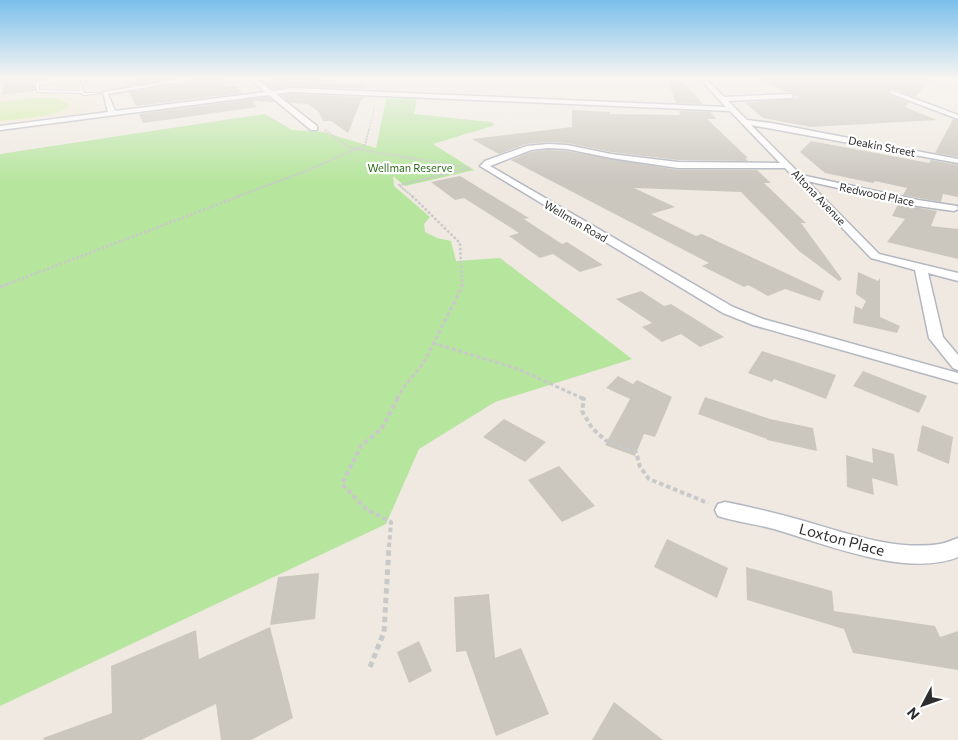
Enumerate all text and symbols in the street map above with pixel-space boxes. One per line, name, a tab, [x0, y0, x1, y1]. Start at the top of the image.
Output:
street label: Deakin Street	[847, 133, 917, 159]
park label: Wellman Reserve	[368, 161, 453, 174]
street label: Altona Avenue	[789, 167, 849, 228]
street label: Redwood Place	[838, 180, 916, 208]
street label: Wellman Road	[542, 198, 610, 244]
street label: Loxton Place	[797, 519, 887, 559]
north arrow	[898, 680, 948, 730]
text: N	[903, 704, 923, 723]

